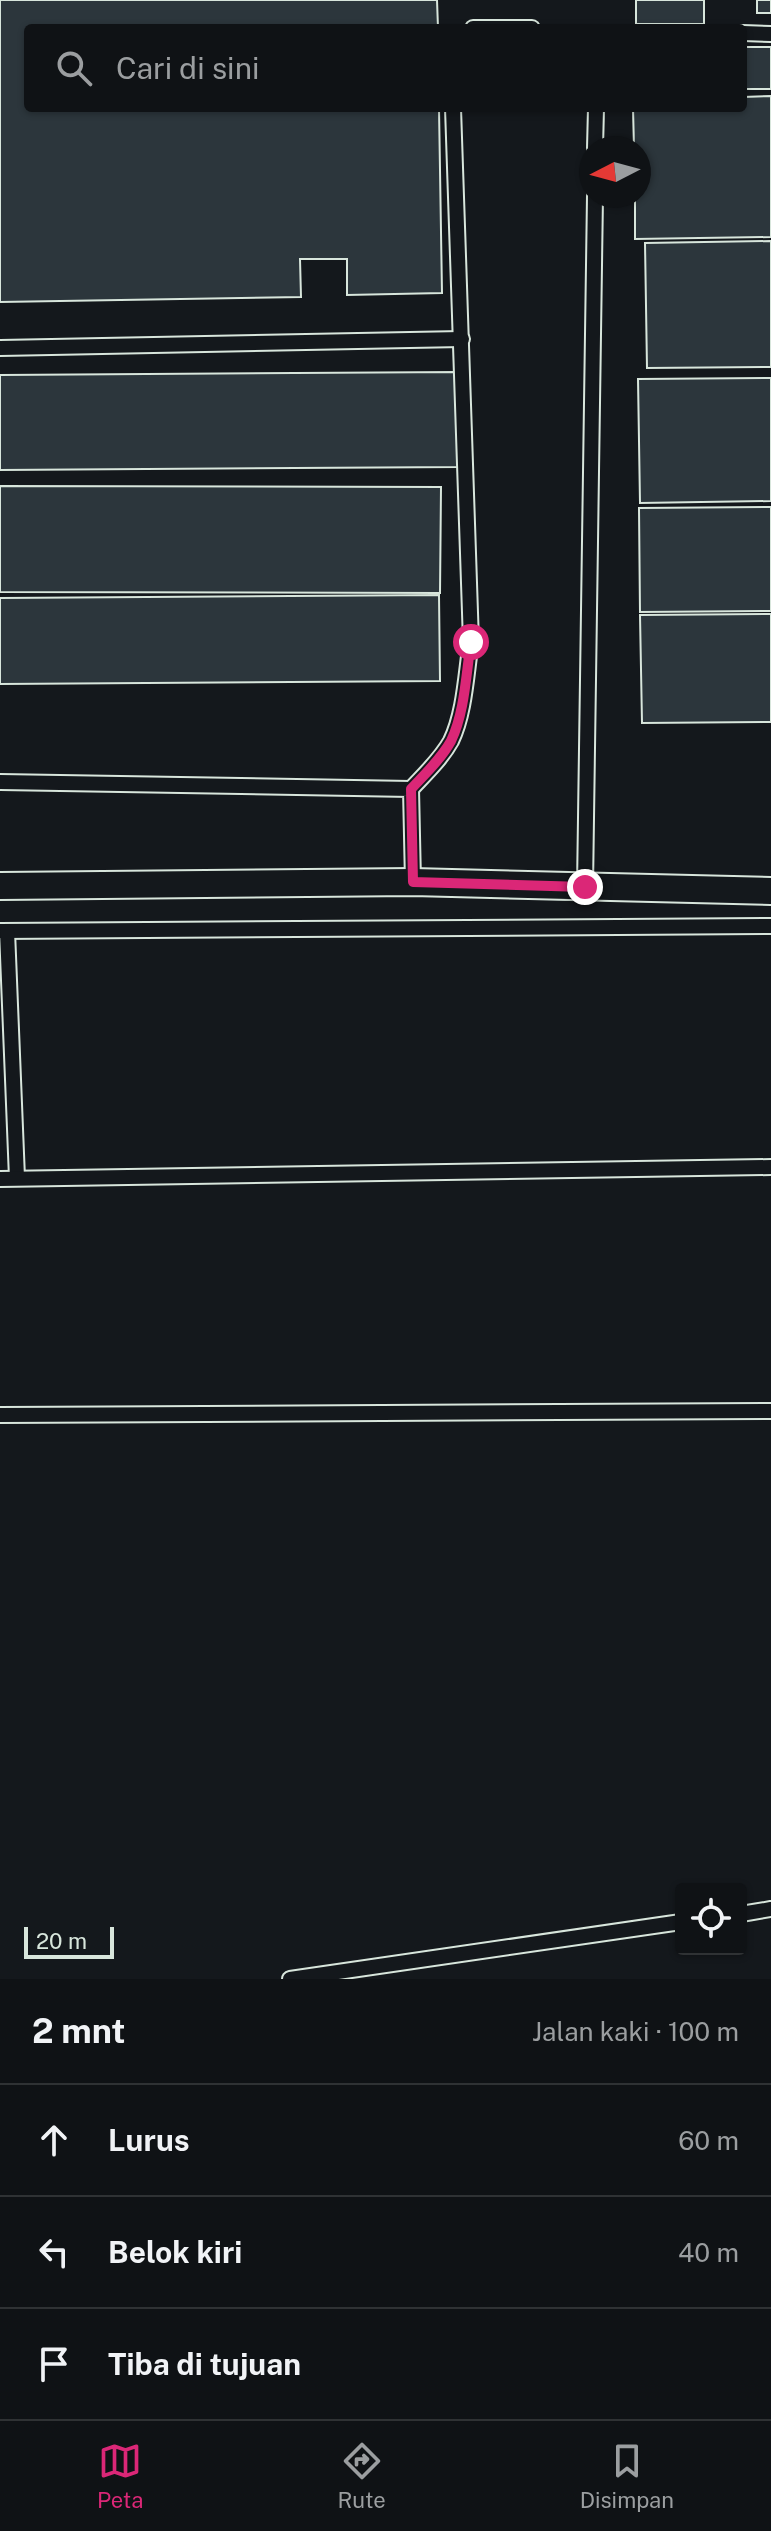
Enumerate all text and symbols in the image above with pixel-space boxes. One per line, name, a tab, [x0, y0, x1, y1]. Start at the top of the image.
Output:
search box	[24, 24, 747, 112]
icon: search	[52, 46, 96, 90]
text: Cari di sini	[116, 50, 259, 86]
north arrow	[579, 136, 651, 208]
route start	[453, 624, 489, 660]
route end	[567, 869, 603, 905]
map controls	[675, 1883, 747, 1955]
button: locate	[675, 1883, 747, 1955]
scale bar	[24, 1923, 114, 1959]
text: 20 m	[36, 1928, 87, 1954]
text: 2 mnt	[32, 2011, 125, 2051]
text: Jalan kaki · 100 m	[532, 2016, 739, 2047]
icon: ahead	[32, 2118, 76, 2162]
text: Lurus	[108, 2122, 190, 2158]
text: 60 m	[678, 2125, 739, 2156]
icon: left	[32, 2230, 76, 2274]
text: Belok kiri	[108, 2234, 242, 2270]
text: 40 m	[678, 2237, 739, 2268]
icon: arrive	[32, 2342, 76, 2386]
text: Tiba di tujuan	[108, 2346, 301, 2382]
tab: Peta	[97, 2439, 143, 2513]
tab: Rute	[337, 2439, 386, 2513]
tab: Disimpan	[580, 2439, 674, 2513]

